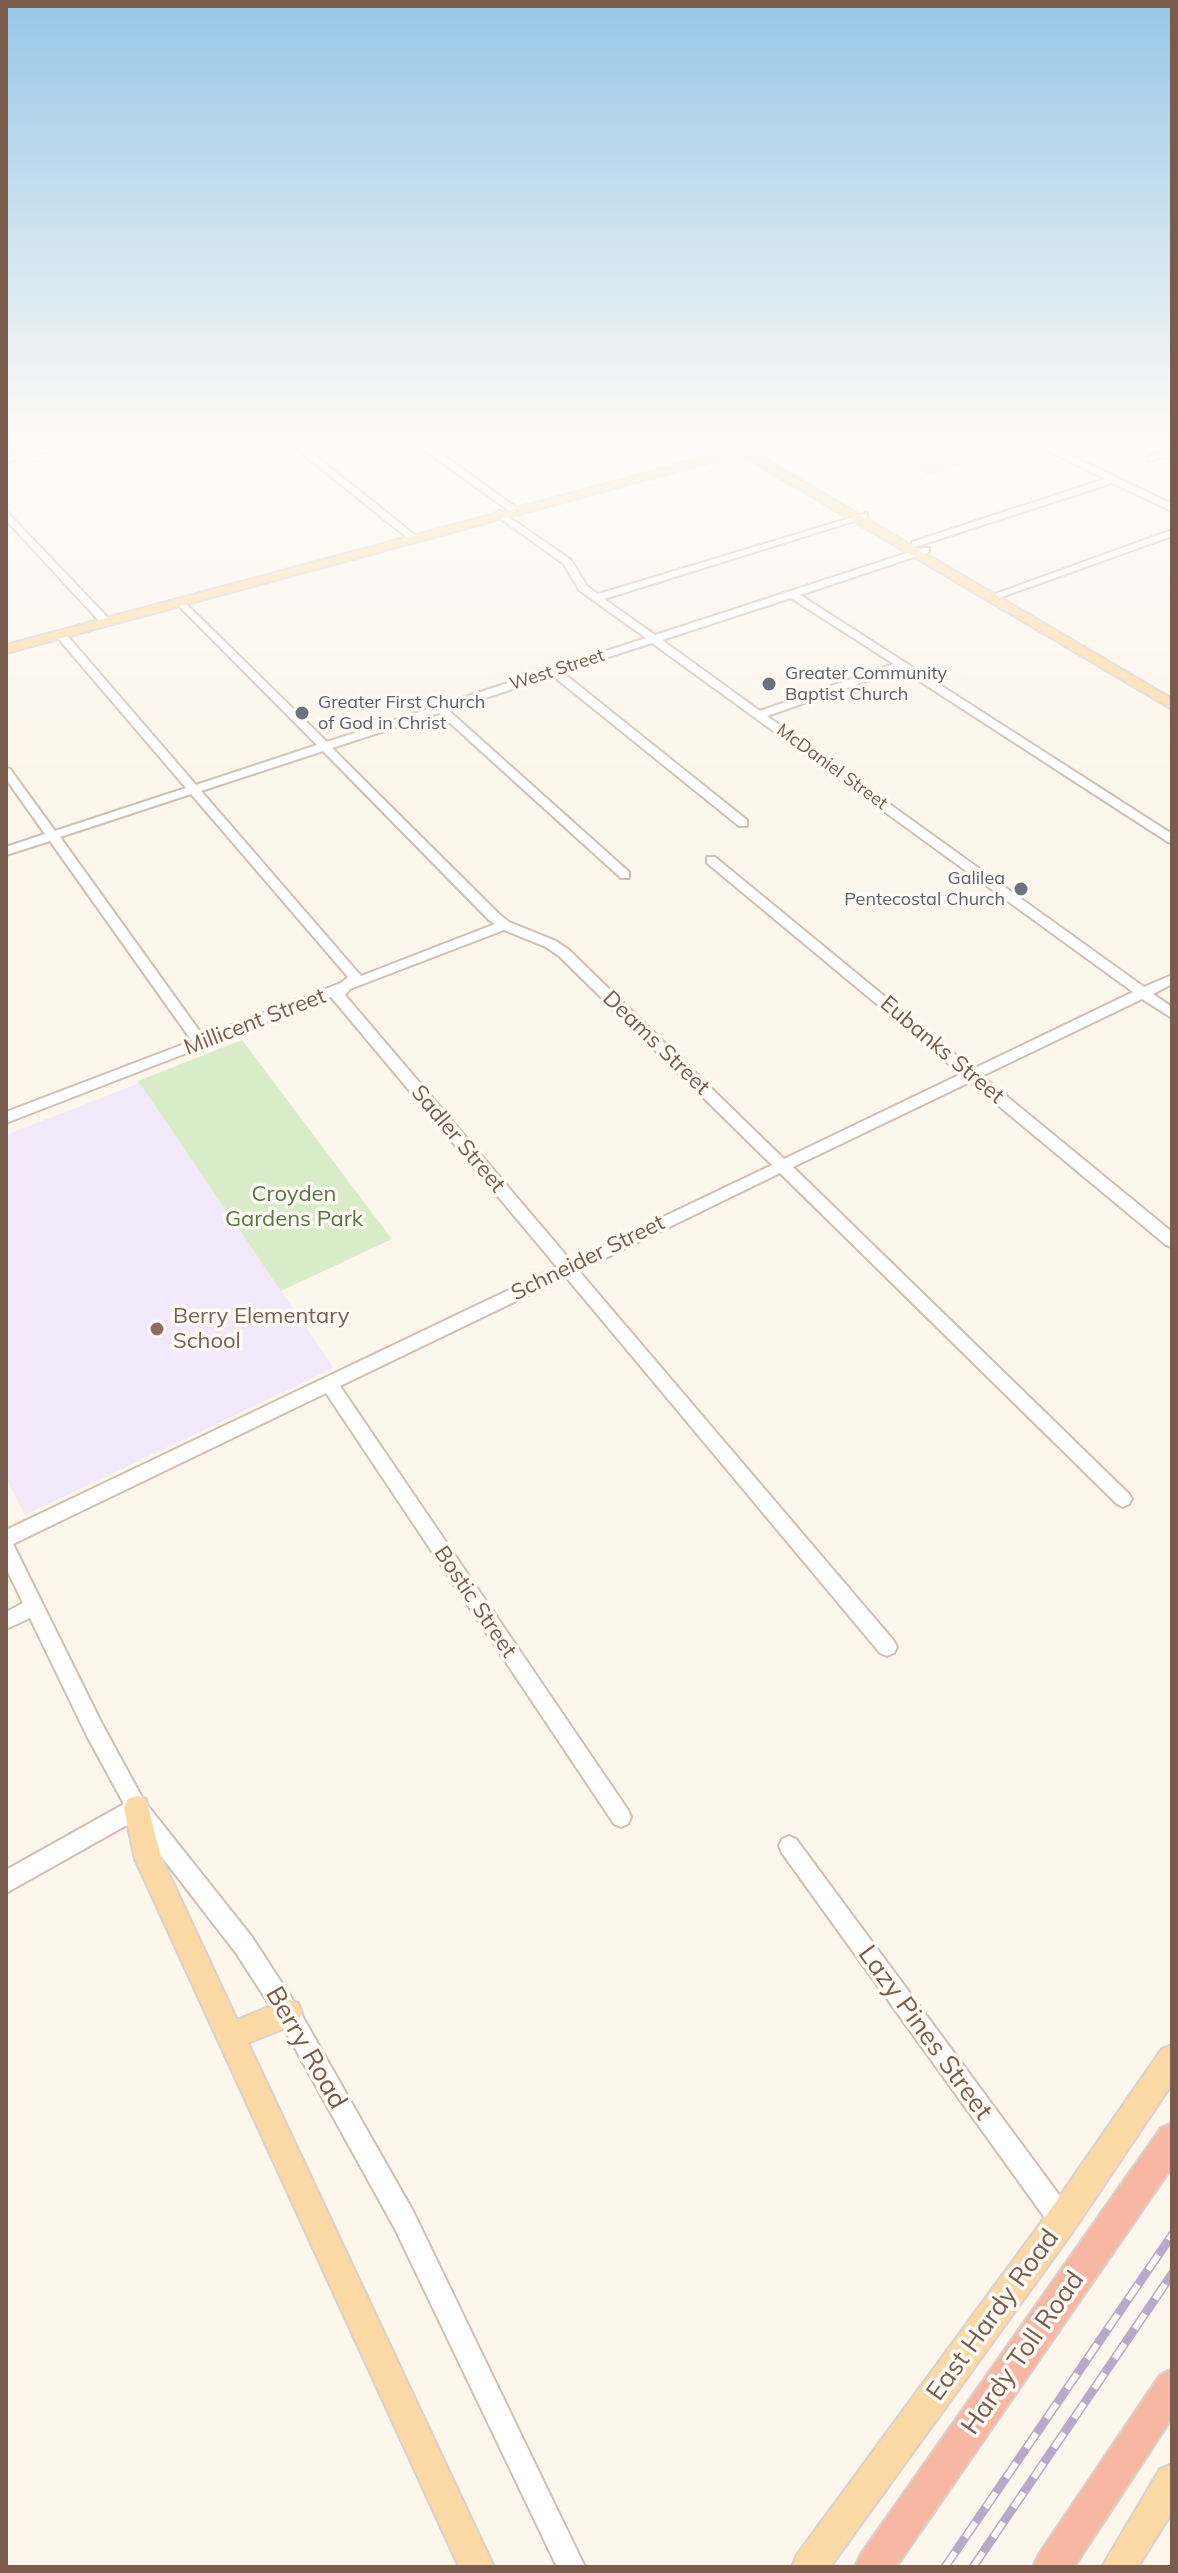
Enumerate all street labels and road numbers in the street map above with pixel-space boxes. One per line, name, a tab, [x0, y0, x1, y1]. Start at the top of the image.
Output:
street label: West Street	[507, 645, 607, 695]
street label: McDaniel Street	[772, 719, 892, 815]
street label: Millicent Street	[180, 983, 330, 1061]
street label: Deams Street	[597, 985, 715, 1101]
street label: Eubanks Street	[875, 991, 1009, 1109]
street label: Sadler Street	[406, 1080, 510, 1198]
street label: Schneider Street	[507, 1209, 669, 1307]
street label: Bostic Street	[428, 1541, 522, 1663]
street label: Lazy Pines Street	[851, 1940, 999, 2126]
street label: Berry Road	[259, 1981, 353, 2115]
street label: East Hardy Road	[920, 2223, 1066, 2407]
street label: Hardy Toll Road	[955, 2265, 1091, 2441]

